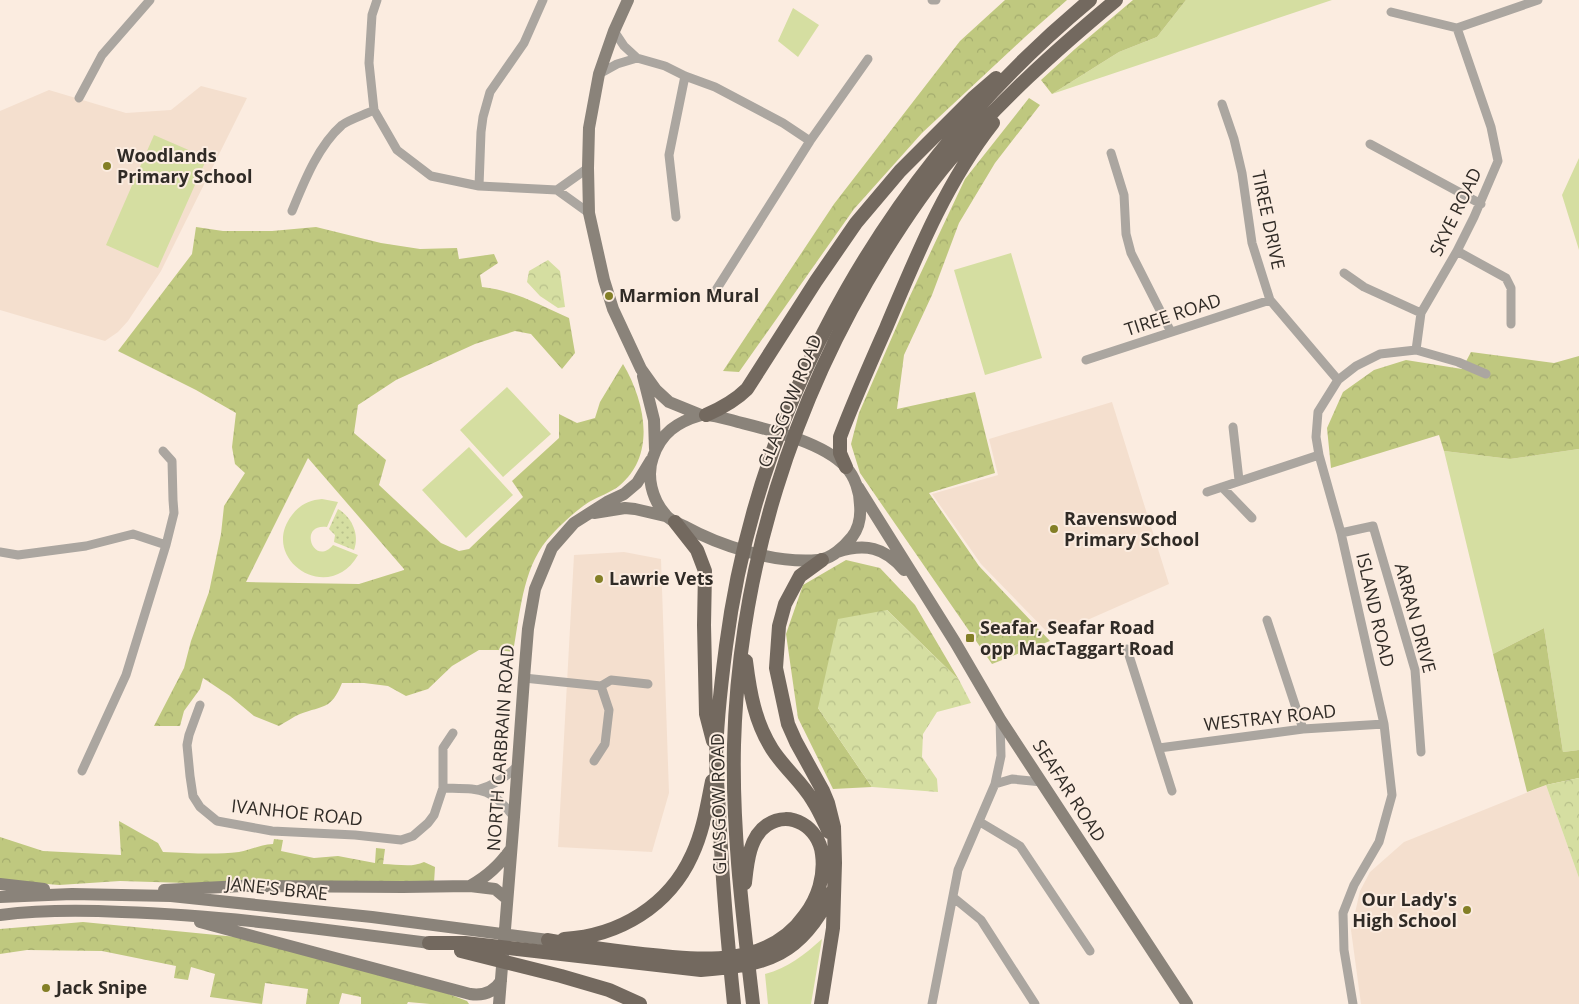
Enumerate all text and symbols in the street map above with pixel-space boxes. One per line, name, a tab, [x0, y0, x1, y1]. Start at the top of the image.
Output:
place label: Woodlands Primary School	[117, 143, 252, 188]
marker: Woodlands Primary School	[101, 160, 113, 172]
street label: SKYE ROAD	[1423, 164, 1487, 260]
street label: TIREE DRIVE	[1247, 168, 1291, 272]
place label: Marmion Mural	[619, 283, 759, 307]
street label: TIREE ROAD	[1121, 287, 1224, 341]
marker: Marmion Mural	[603, 290, 615, 302]
street label: GLASGOW ROAD	[751, 330, 827, 471]
place label: Ravenswood Primary School	[1064, 506, 1199, 551]
marker: Ravenswood Primary School	[1048, 523, 1060, 535]
street label: ISLAND ROAD	[1351, 550, 1401, 669]
street label: ARRAN DRIVE	[1390, 560, 1442, 675]
place label: Lawrie Vets	[609, 566, 714, 590]
marker: Lawrie Vets	[593, 573, 605, 585]
place label: Seafar, Seafar Road opp MacTaggart Road	[980, 615, 1174, 660]
marker: Seafar, Seafar Road opp MacTaggart Road	[964, 632, 976, 644]
street label: NORTH CARBRAIN ROAD	[481, 644, 519, 852]
street label: WESTRAY ROAD	[1202, 698, 1337, 736]
street label: GLASGOW ROAD	[705, 733, 731, 875]
street label: SEAFAR ROAD	[1028, 735, 1112, 846]
street label: IVANHOE ROAD	[230, 793, 364, 831]
street label: JANE'S BRAE	[223, 871, 329, 905]
place label: Our Lady's High School	[1352, 887, 1457, 932]
marker: Our Lady's High School	[1461, 904, 1473, 916]
place label: Jack Snipe	[54, 975, 147, 999]
marker: Jack Snipe	[40, 982, 52, 994]

